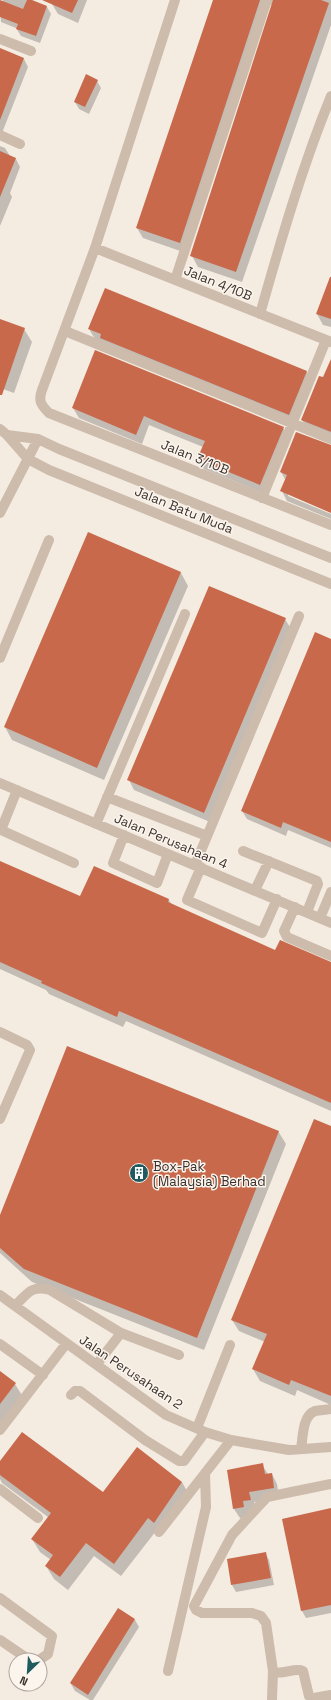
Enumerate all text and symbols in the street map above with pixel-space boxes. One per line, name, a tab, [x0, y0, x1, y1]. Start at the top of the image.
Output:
street label: Jalan 4/10B	[181, 262, 255, 304]
street label: Jalan 3/10B	[159, 436, 231, 478]
street label: Jalan Batu Muda	[132, 482, 236, 538]
street label: Jalan Perusahaan 4	[112, 809, 230, 873]
place label: Box-Pak (Malaysia) Berhad	[153, 1158, 266, 1190]
building icon: Box-Pak (Malaysia) Berhad	[128, 1162, 150, 1184]
street label: Jalan Perusahaan 2	[76, 1331, 186, 1413]
north arrow	[8, 1652, 48, 1692]
text: N	[17, 1673, 30, 1689]

